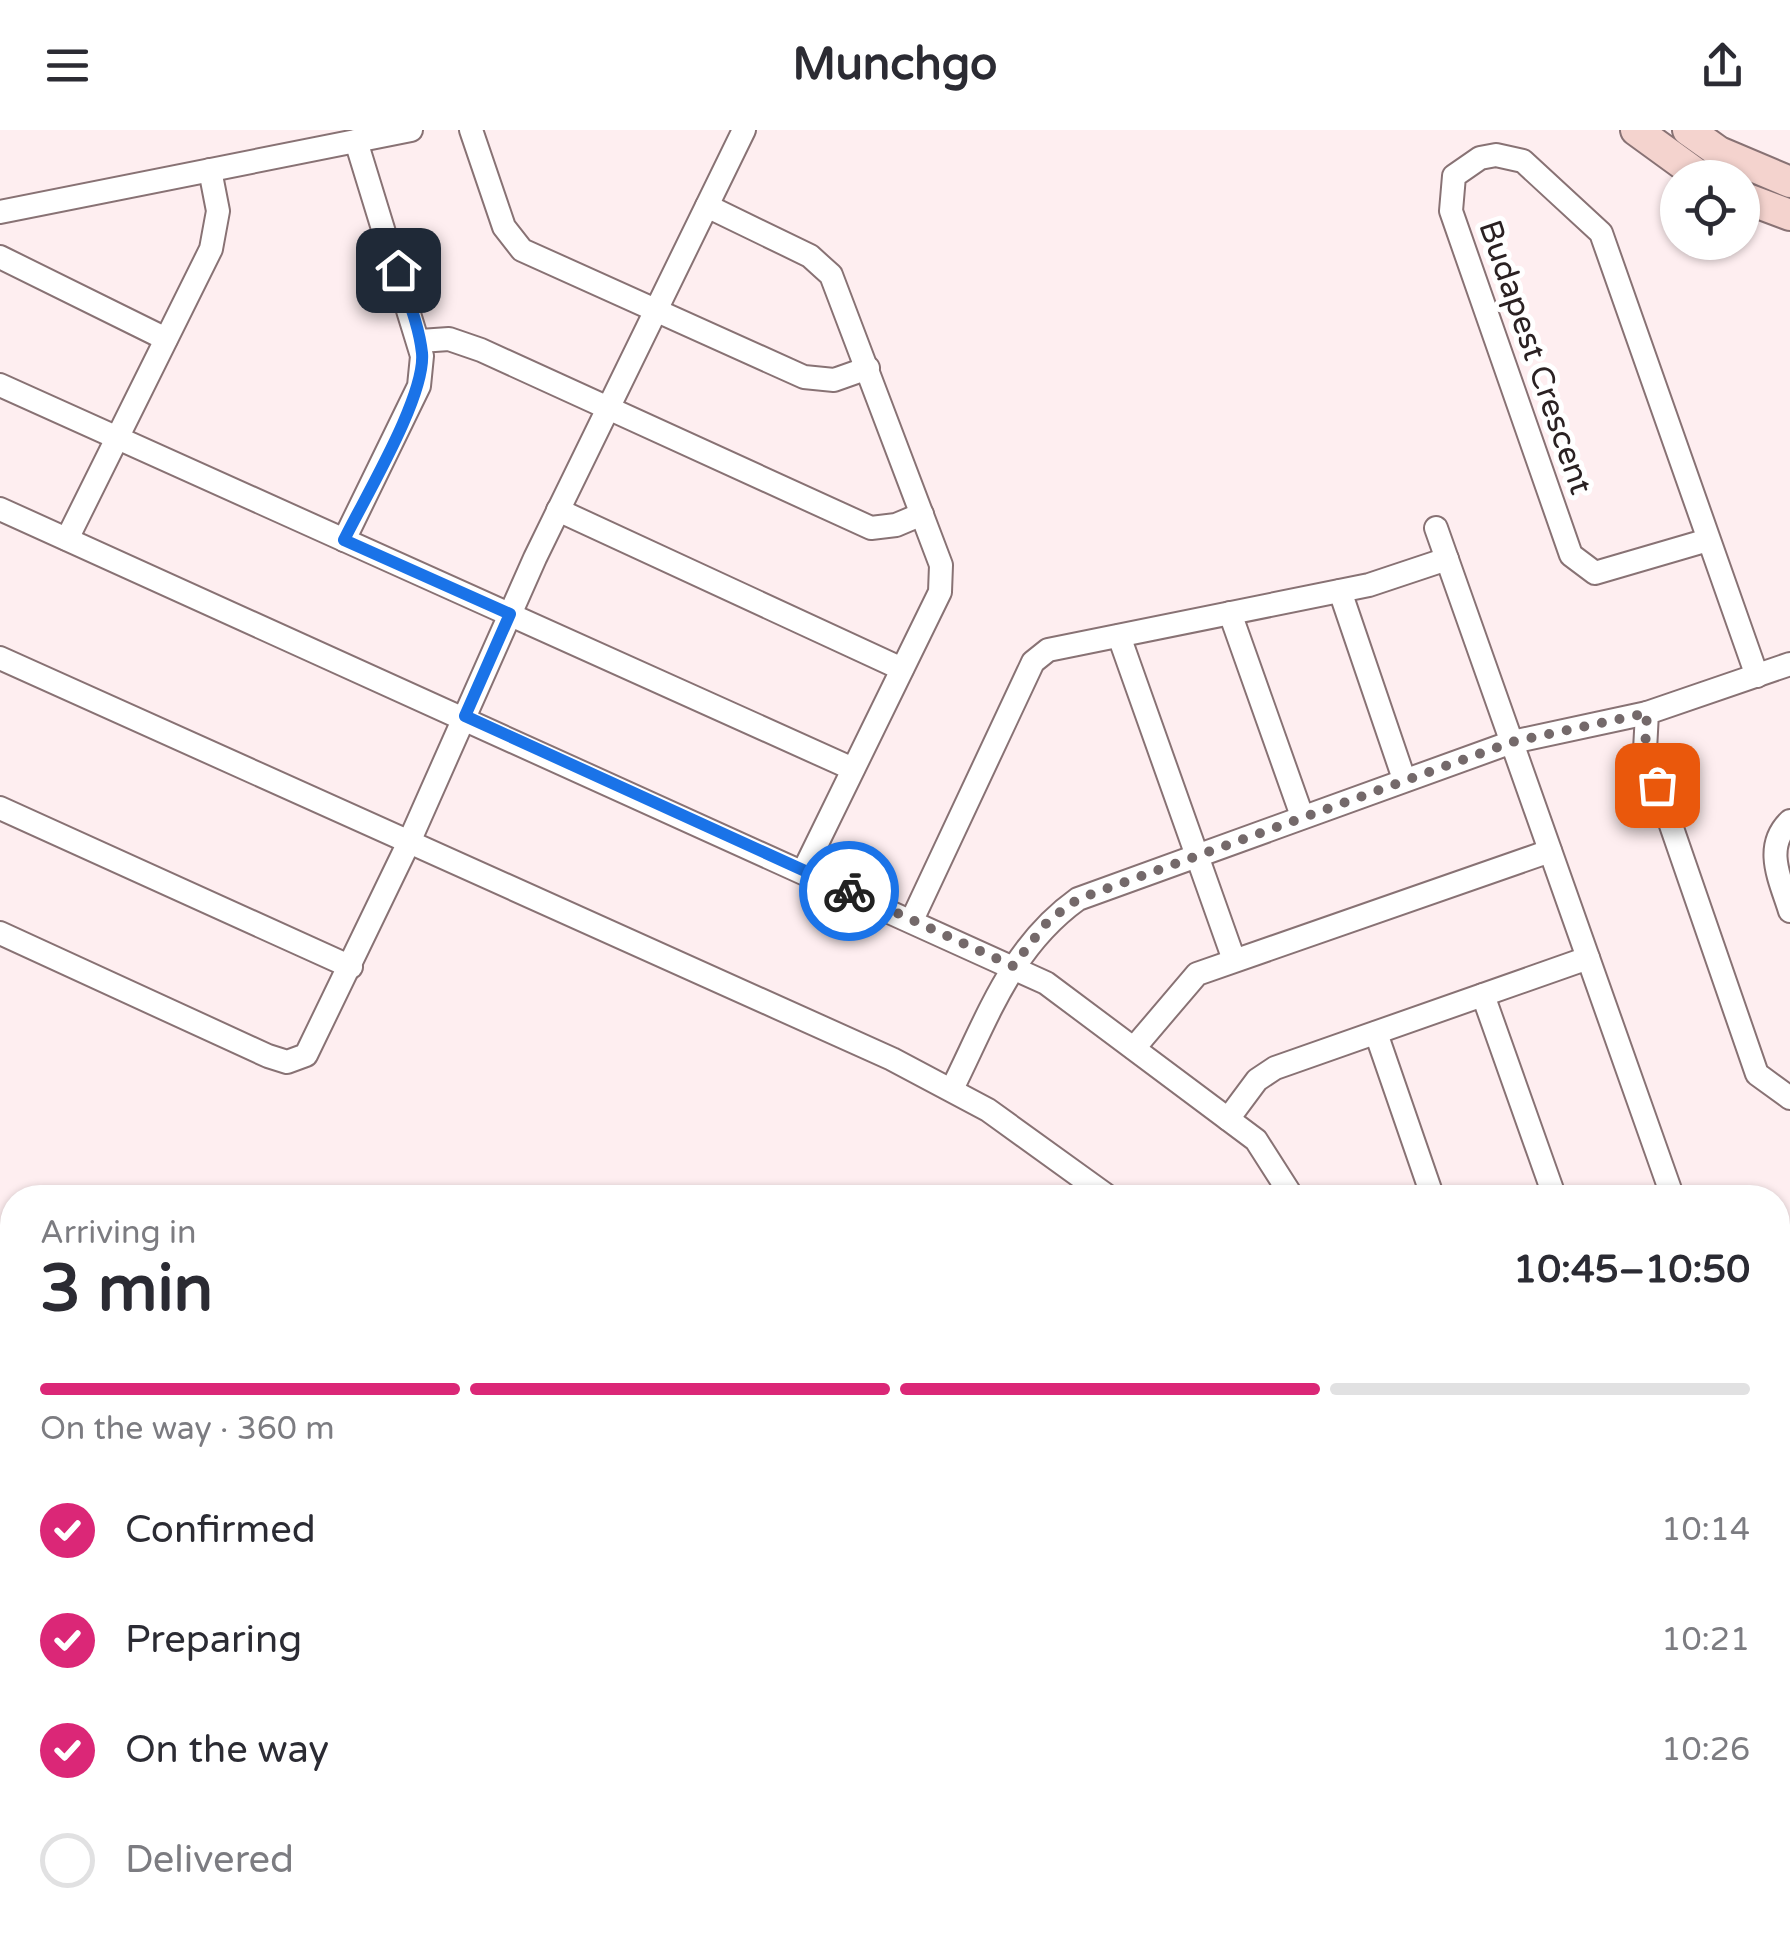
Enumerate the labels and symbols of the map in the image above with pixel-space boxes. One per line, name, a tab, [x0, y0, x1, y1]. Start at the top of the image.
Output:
street label: Budapest Crescent	[1470, 215, 1600, 499]
pin	[356, 228, 441, 313]
pin	[1615, 743, 1700, 828]
courier	[799, 841, 899, 941]

